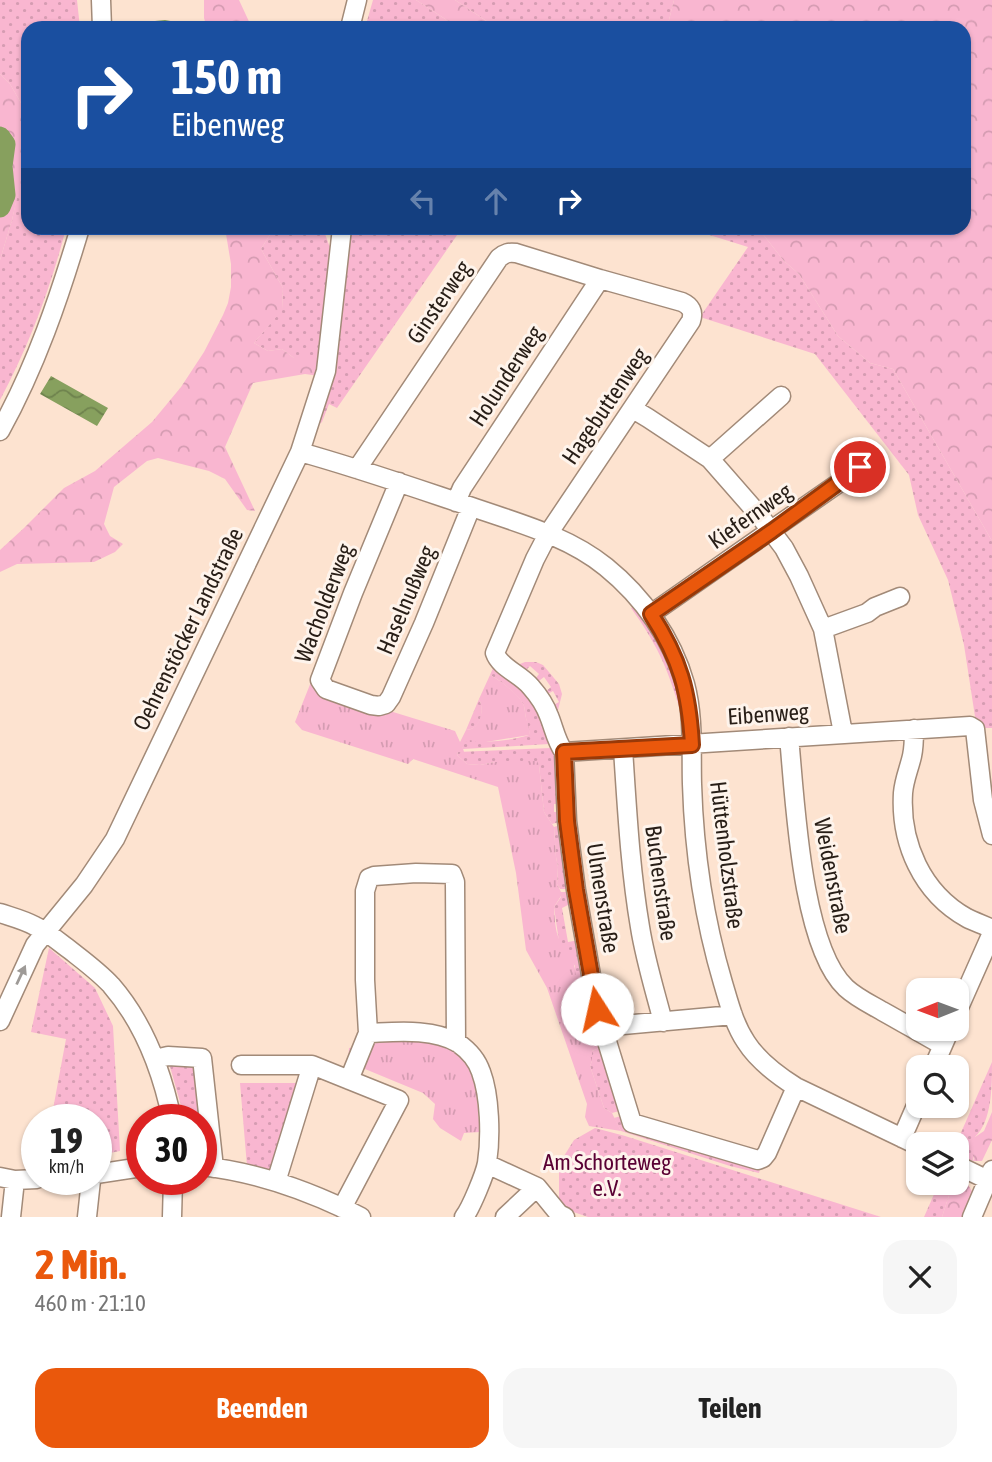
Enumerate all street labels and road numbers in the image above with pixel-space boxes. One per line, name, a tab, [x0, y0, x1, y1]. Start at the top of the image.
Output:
street label: Ginsterweg	[402, 256, 476, 348]
street label: Holunderweg	[464, 321, 548, 431]
street label: Hagebuttenweg	[557, 343, 653, 469]
street label: Kiefernweg	[703, 478, 797, 554]
street label: Oehrenstöcker Landstraße	[128, 524, 248, 734]
street label: Wacholderweg	[289, 540, 359, 666]
street label: Haselnußweg	[371, 542, 441, 658]
street label: Eibenweg	[726, 698, 810, 730]
street label: Hüttenholzstraße	[705, 780, 749, 930]
street label: Weidenstraße	[809, 816, 857, 936]
street label: Buchenstraße	[640, 824, 682, 942]
street label: Ulmenstraße	[581, 841, 625, 955]

